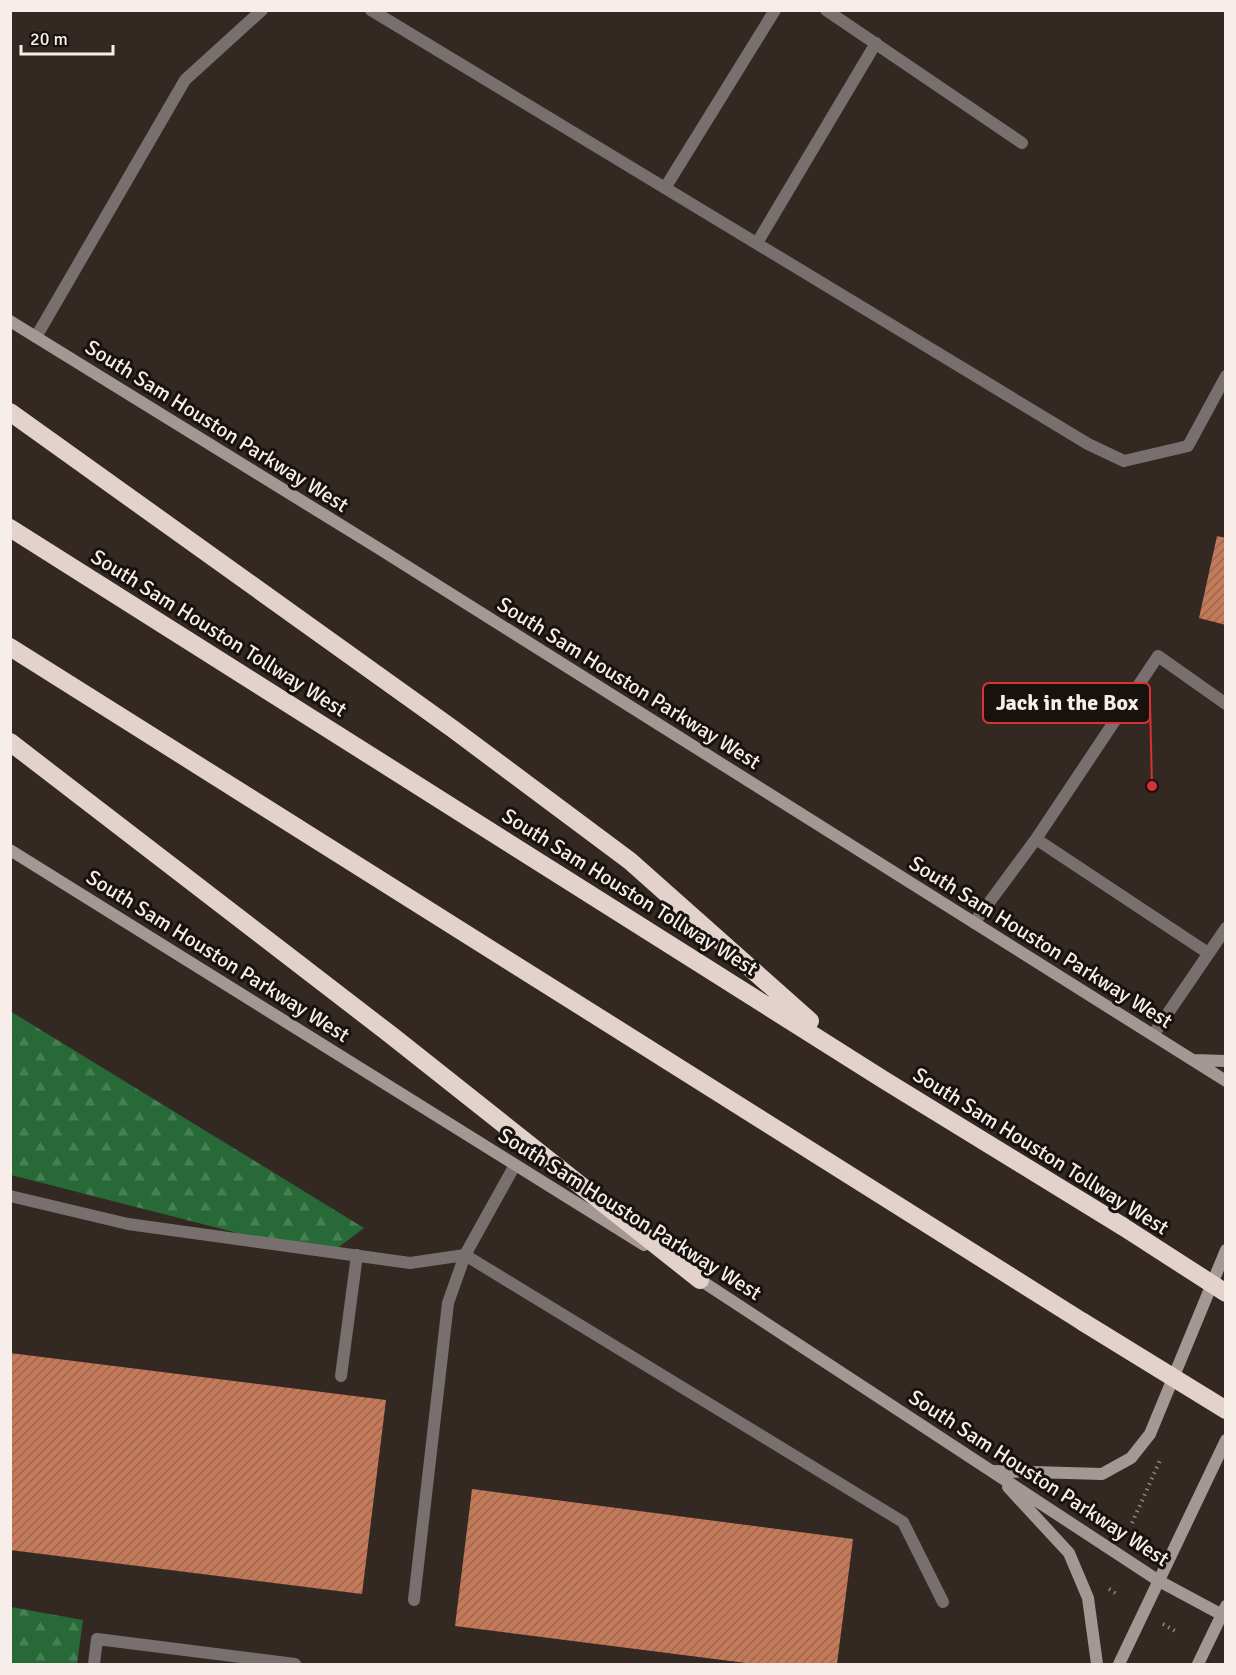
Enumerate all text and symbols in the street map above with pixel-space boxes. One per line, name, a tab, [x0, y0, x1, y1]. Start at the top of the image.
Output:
scale bar	[21, 18, 112, 56]
text: 20 m	[30, 28, 68, 50]
street label: South Sam Houston Parkway West	[81, 334, 353, 518]
street label: South Sam Houston Tollway West	[86, 543, 352, 723]
street label: South Sam Houston Parkway West	[493, 591, 765, 775]
callout: Jack in the Box	[983, 683, 1150, 723]
text: Jack in the Box	[996, 689, 1139, 716]
street label: South Sam Houston Tollway West	[497, 802, 763, 982]
street label: South Sam Houston Parkway West	[905, 850, 1177, 1034]
street label: South Sam Houston Parkway West	[82, 864, 354, 1048]
street label: South Sam Houston Tollway West	[908, 1061, 1174, 1241]
street label: South Sam Houston Parkway West	[494, 1122, 766, 1306]
street label: South Sam Houston Parkway West	[904, 1384, 1174, 1572]

